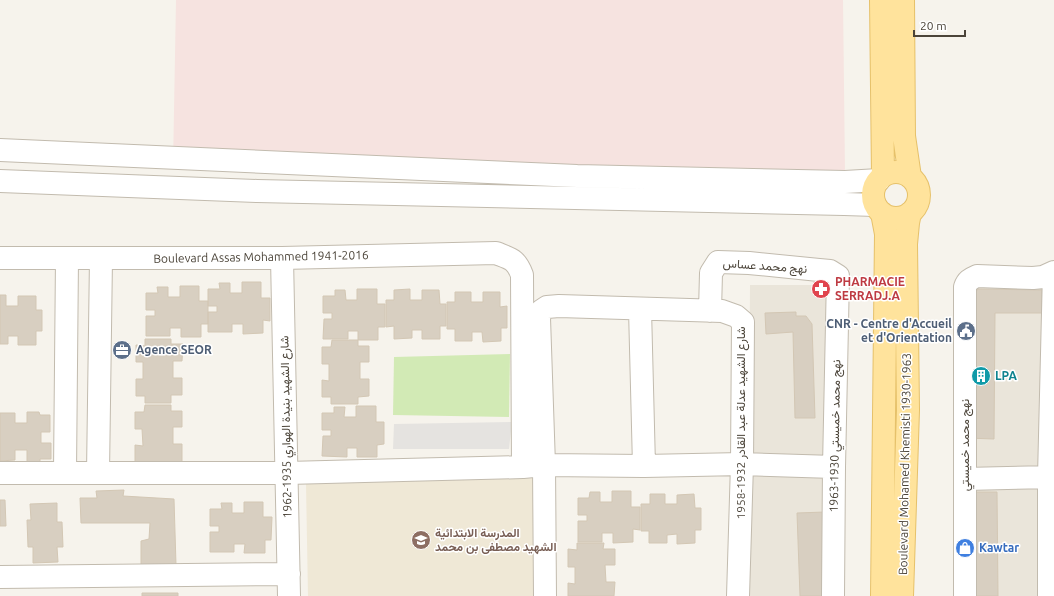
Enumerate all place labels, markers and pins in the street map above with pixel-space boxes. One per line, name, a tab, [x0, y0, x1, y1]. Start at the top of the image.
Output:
place label: PHARMACIE SERRADJ.A	[835, 275, 905, 302]
pharmacy icon: PHARMACIE SERRADJ.A	[810, 278, 832, 300]
place label: CNR - Centre d'Accueil et d'Orientation	[826, 317, 952, 344]
public building icon: CNR - Centre d'Accueil et d'Orientation	[955, 320, 977, 342]
office icon: Agence SEOR	[111, 339, 133, 361]
place label: Agence SEOR	[136, 343, 212, 356]
building icon: LPA	[970, 365, 992, 387]
place label: LPA	[995, 369, 1017, 382]
place label: المدرسة الابتدائية الشهيد مصطفى بن محمد	[435, 526, 557, 555]
school or university icon: المدرسة الابتدائية الشهيد مصطفى بن محمد	[410, 529, 432, 551]
shop icon: Kawtar	[954, 537, 976, 559]
place label: Kawtar	[979, 541, 1019, 554]

